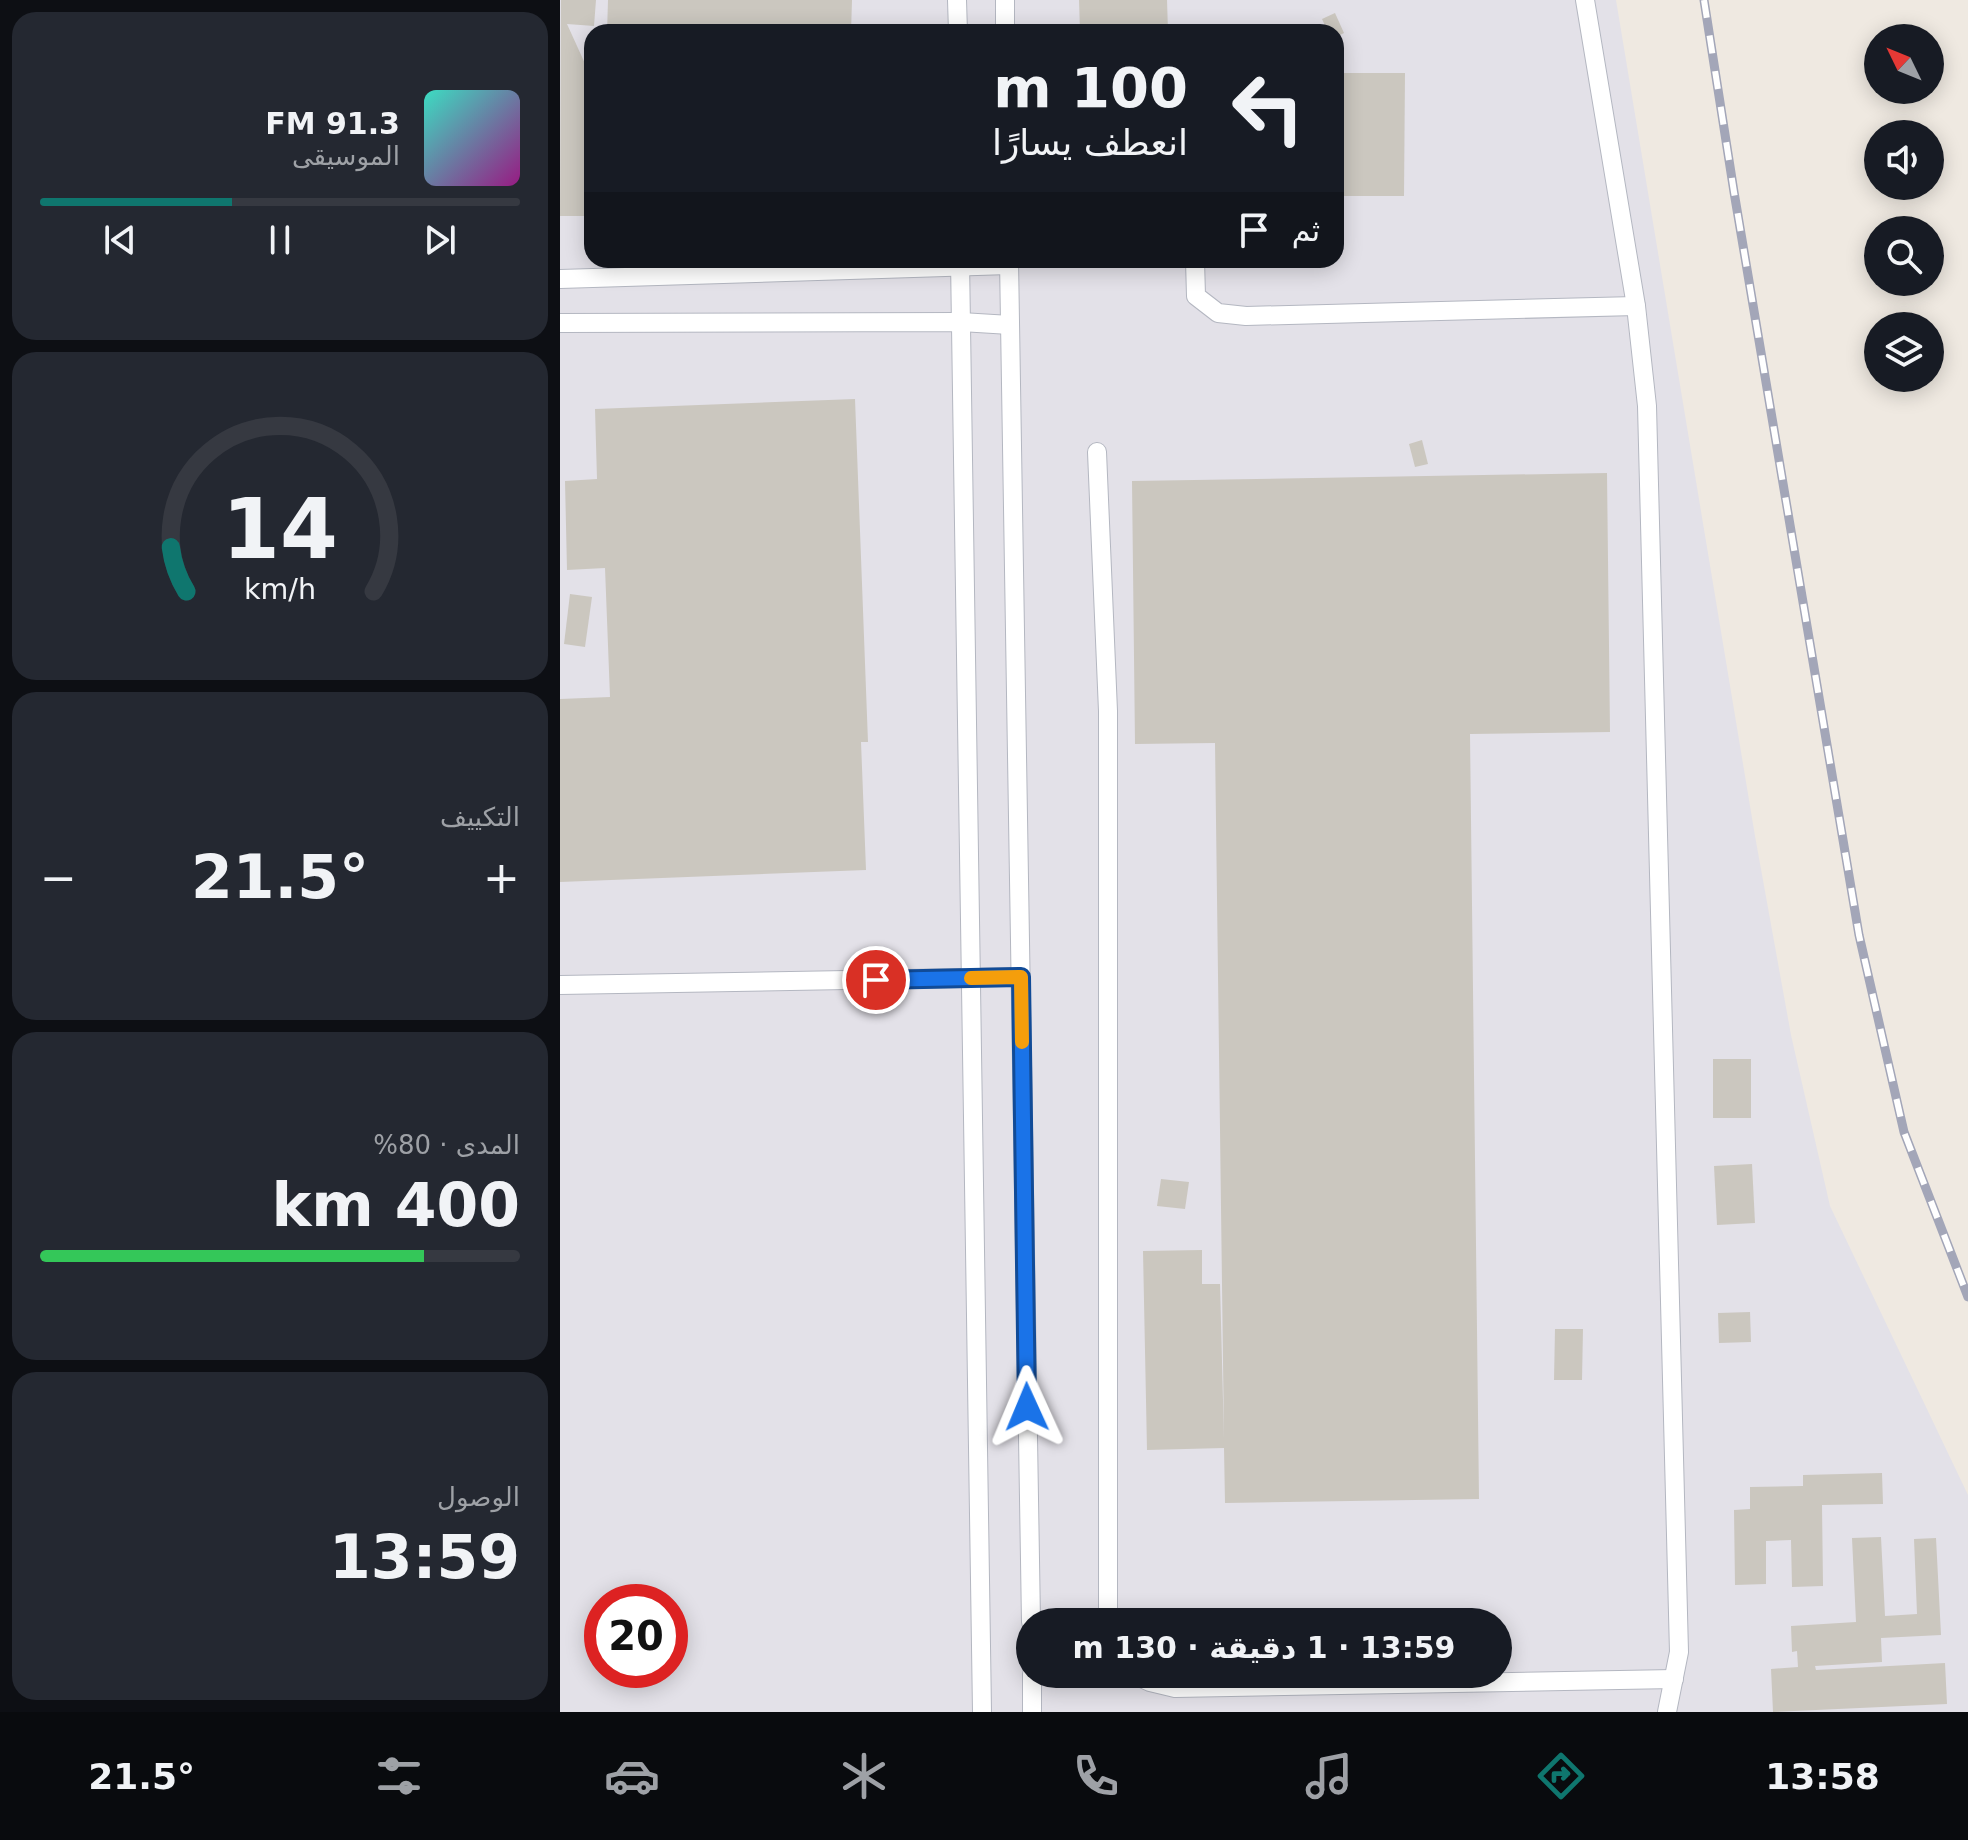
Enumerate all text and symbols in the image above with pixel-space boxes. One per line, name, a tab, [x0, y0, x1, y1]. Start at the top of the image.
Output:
north arrow	[1864, 24, 1944, 104]
map controls	[1864, 24, 1944, 392]
text: 100 m	[993, 55, 1188, 120]
icon: left	[1216, 56, 1320, 160]
text: 91.3 FM	[265, 106, 400, 141]
button: sound	[1864, 120, 1944, 200]
text: انعطف يسارًا	[992, 122, 1188, 163]
text: الموسيقى	[292, 141, 400, 171]
icon: arrive	[1232, 208, 1276, 252]
text: ثم	[1292, 213, 1320, 248]
button: search	[1864, 216, 1944, 296]
icon: previous	[98, 218, 142, 262]
icon: pause	[258, 218, 302, 262]
icon: next	[418, 218, 462, 262]
button: layers	[1864, 312, 1944, 392]
text: 14	[222, 481, 338, 578]
text: km/h	[244, 572, 316, 606]
text: التكييف	[440, 802, 520, 832]
text: 21.5°	[191, 842, 369, 912]
text: −	[40, 852, 77, 903]
text: +	[483, 852, 520, 903]
pin	[842, 946, 910, 1014]
icon: arrive	[854, 958, 898, 1002]
text: المدى · 80%	[373, 1130, 520, 1160]
text: 400 km	[271, 1170, 520, 1240]
position arrow	[985, 1365, 1069, 1449]
text: الوصول	[437, 1482, 520, 1512]
text: 13:59	[329, 1522, 520, 1592]
speed limit sign: 20	[584, 1584, 688, 1688]
text: 13:59 · 1 دقيقة · 130 m	[1073, 1630, 1455, 1665]
icon: filters	[371, 1748, 427, 1804]
icon: car	[604, 1748, 660, 1804]
icon: climate	[836, 1748, 892, 1804]
icon: phone	[1068, 1748, 1124, 1804]
icon: music	[1301, 1748, 1357, 1804]
icon: directions	[1533, 1748, 1589, 1804]
text: 21.5°	[88, 1756, 195, 1797]
text: 13:58	[1765, 1756, 1880, 1797]

